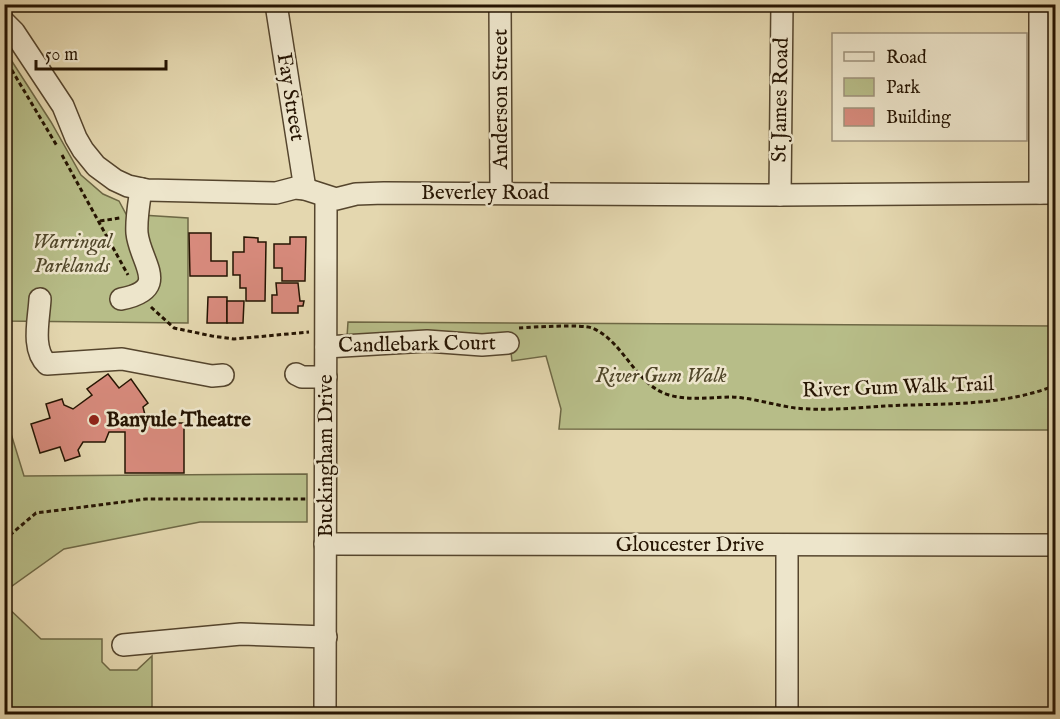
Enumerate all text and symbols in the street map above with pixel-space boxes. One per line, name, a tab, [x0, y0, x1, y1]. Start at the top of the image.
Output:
street label: Anderson Street	[488, 29, 515, 170]
scale bar	[36, 33, 166, 71]
legend	[832, 33, 1027, 141]
street label: St James Road	[766, 37, 796, 163]
text: 50 m	[45, 44, 78, 67]
text: Road	[886, 47, 927, 70]
street label: Fay Street	[270, 51, 310, 143]
text: Park	[886, 77, 921, 100]
text: Building	[886, 107, 951, 130]
street label: Beverley Road	[421, 180, 550, 207]
park label: Warringal Parklands	[32, 229, 114, 280]
street label: Candlebark Court	[338, 330, 496, 360]
park label: River Gum Walk	[595, 363, 727, 390]
street label: River Gum Walk Trail	[802, 371, 995, 405]
street label: Buckingham Drive	[313, 374, 340, 538]
place label: Banyule Theatre	[106, 407, 251, 434]
marker: Banyule Theatre	[87, 413, 101, 427]
street label: Gloucester Drive	[616, 532, 765, 559]

